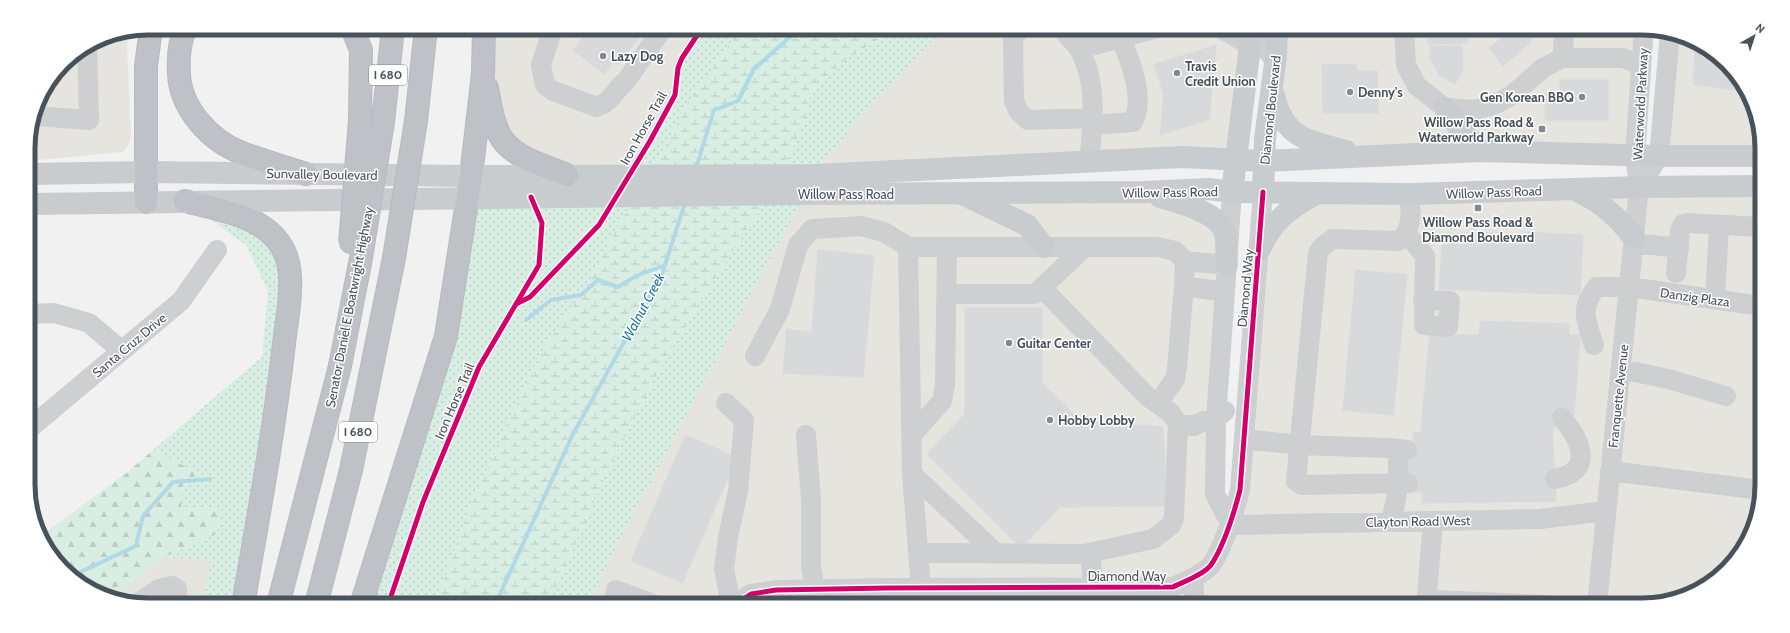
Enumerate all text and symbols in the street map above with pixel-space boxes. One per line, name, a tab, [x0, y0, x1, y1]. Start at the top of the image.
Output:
north arrow	[1734, 16, 1774, 56]
text: N	[1753, 20, 1768, 36]
street label: Waterworld Parkway	[1629, 47, 1651, 160]
place label: Lazy Dog	[611, 48, 664, 64]
marker: Lazy Dog	[598, 51, 608, 61]
street label: Diamond Boulevard	[1256, 55, 1284, 165]
place label: Travis Credit Union	[1185, 58, 1256, 89]
road number: I 680	[369, 65, 407, 85]
marker: Travis Credit Union	[1172, 68, 1182, 78]
place label: Denny's	[1358, 84, 1403, 100]
marker: Denny's	[1345, 87, 1355, 97]
street label: Iron Horse Trail	[616, 88, 670, 168]
place label: Gen Korean BBQ	[1480, 89, 1574, 105]
marker: Gen Korean BBQ	[1577, 92, 1587, 102]
place label: Willow Pass Road & Waterworld Parkway	[1418, 114, 1535, 145]
marker: Willow Pass Road & Waterworld Parkway	[1537, 124, 1547, 134]
street label: Sunvalley Boulevard	[266, 165, 378, 183]
street label: Willow Pass Road	[1446, 182, 1542, 202]
street label: Willow Pass Road	[1122, 183, 1218, 201]
street label: Willow Pass Road	[798, 186, 894, 202]
marker: Willow Pass Road & Diamond Boulevard	[1473, 203, 1483, 213]
street label: Senator Daniel E Boatwright Highway	[322, 205, 376, 409]
place label: Willow Pass Road & Diamond Boulevard	[1422, 214, 1534, 245]
street label: Diamond Way	[1234, 248, 1256, 328]
water label: Walnut Creek	[617, 269, 669, 344]
street label: Danzig Plaza	[1659, 284, 1732, 310]
street label: Santa Cruz Drive	[89, 309, 169, 381]
place label: Guitar Center	[1017, 335, 1092, 351]
marker: Guitar Center	[1004, 338, 1014, 348]
street label: Franquette Avenue	[1605, 343, 1631, 449]
street label: Iron Horse Trail	[431, 360, 477, 442]
place label: Hobby Lobby	[1058, 412, 1135, 428]
marker: Hobby Lobby	[1045, 415, 1055, 425]
road number: I 680	[339, 422, 377, 442]
street label: Clayton Road West	[1366, 512, 1471, 530]
street label: Diamond Way	[1088, 568, 1167, 584]

